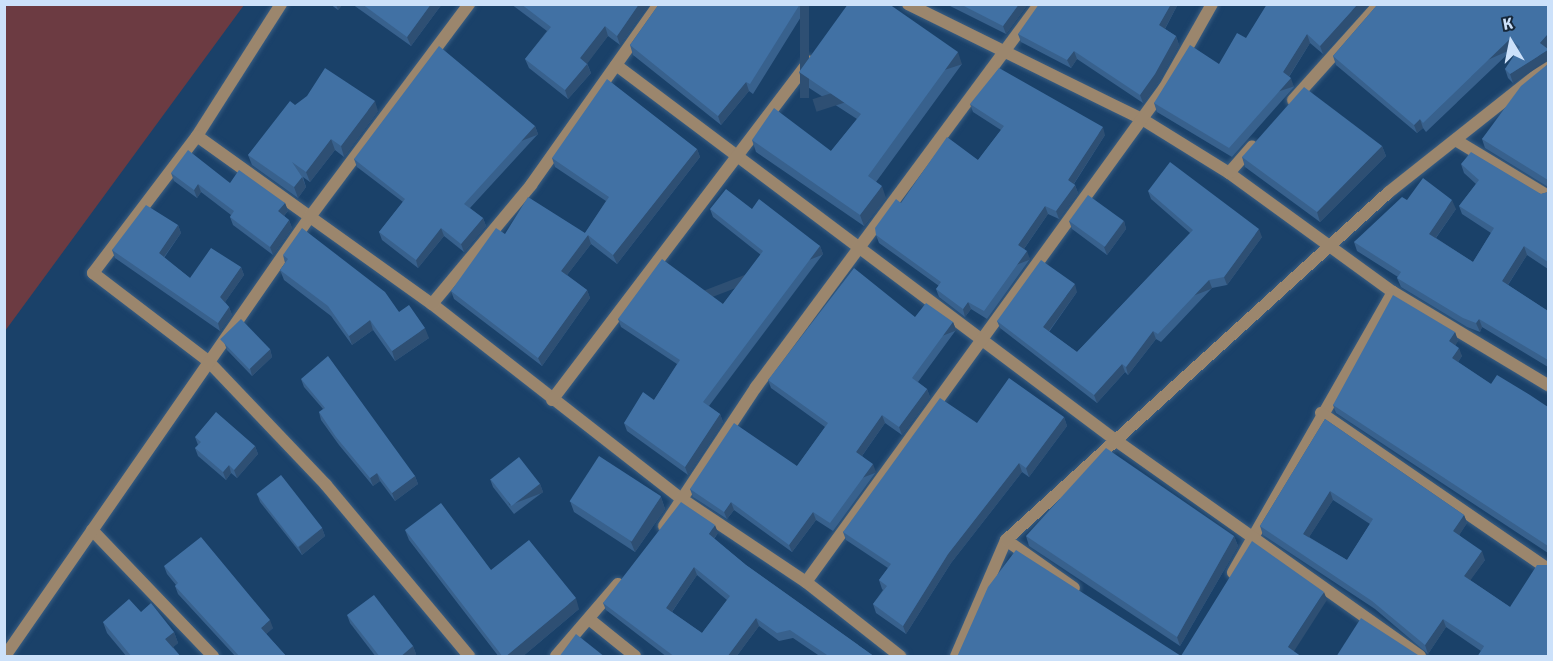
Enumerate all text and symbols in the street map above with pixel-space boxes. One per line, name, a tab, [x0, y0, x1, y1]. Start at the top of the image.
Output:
north arrow	[1481, 12, 1541, 72]
text: K	[1501, 14, 1515, 35]

